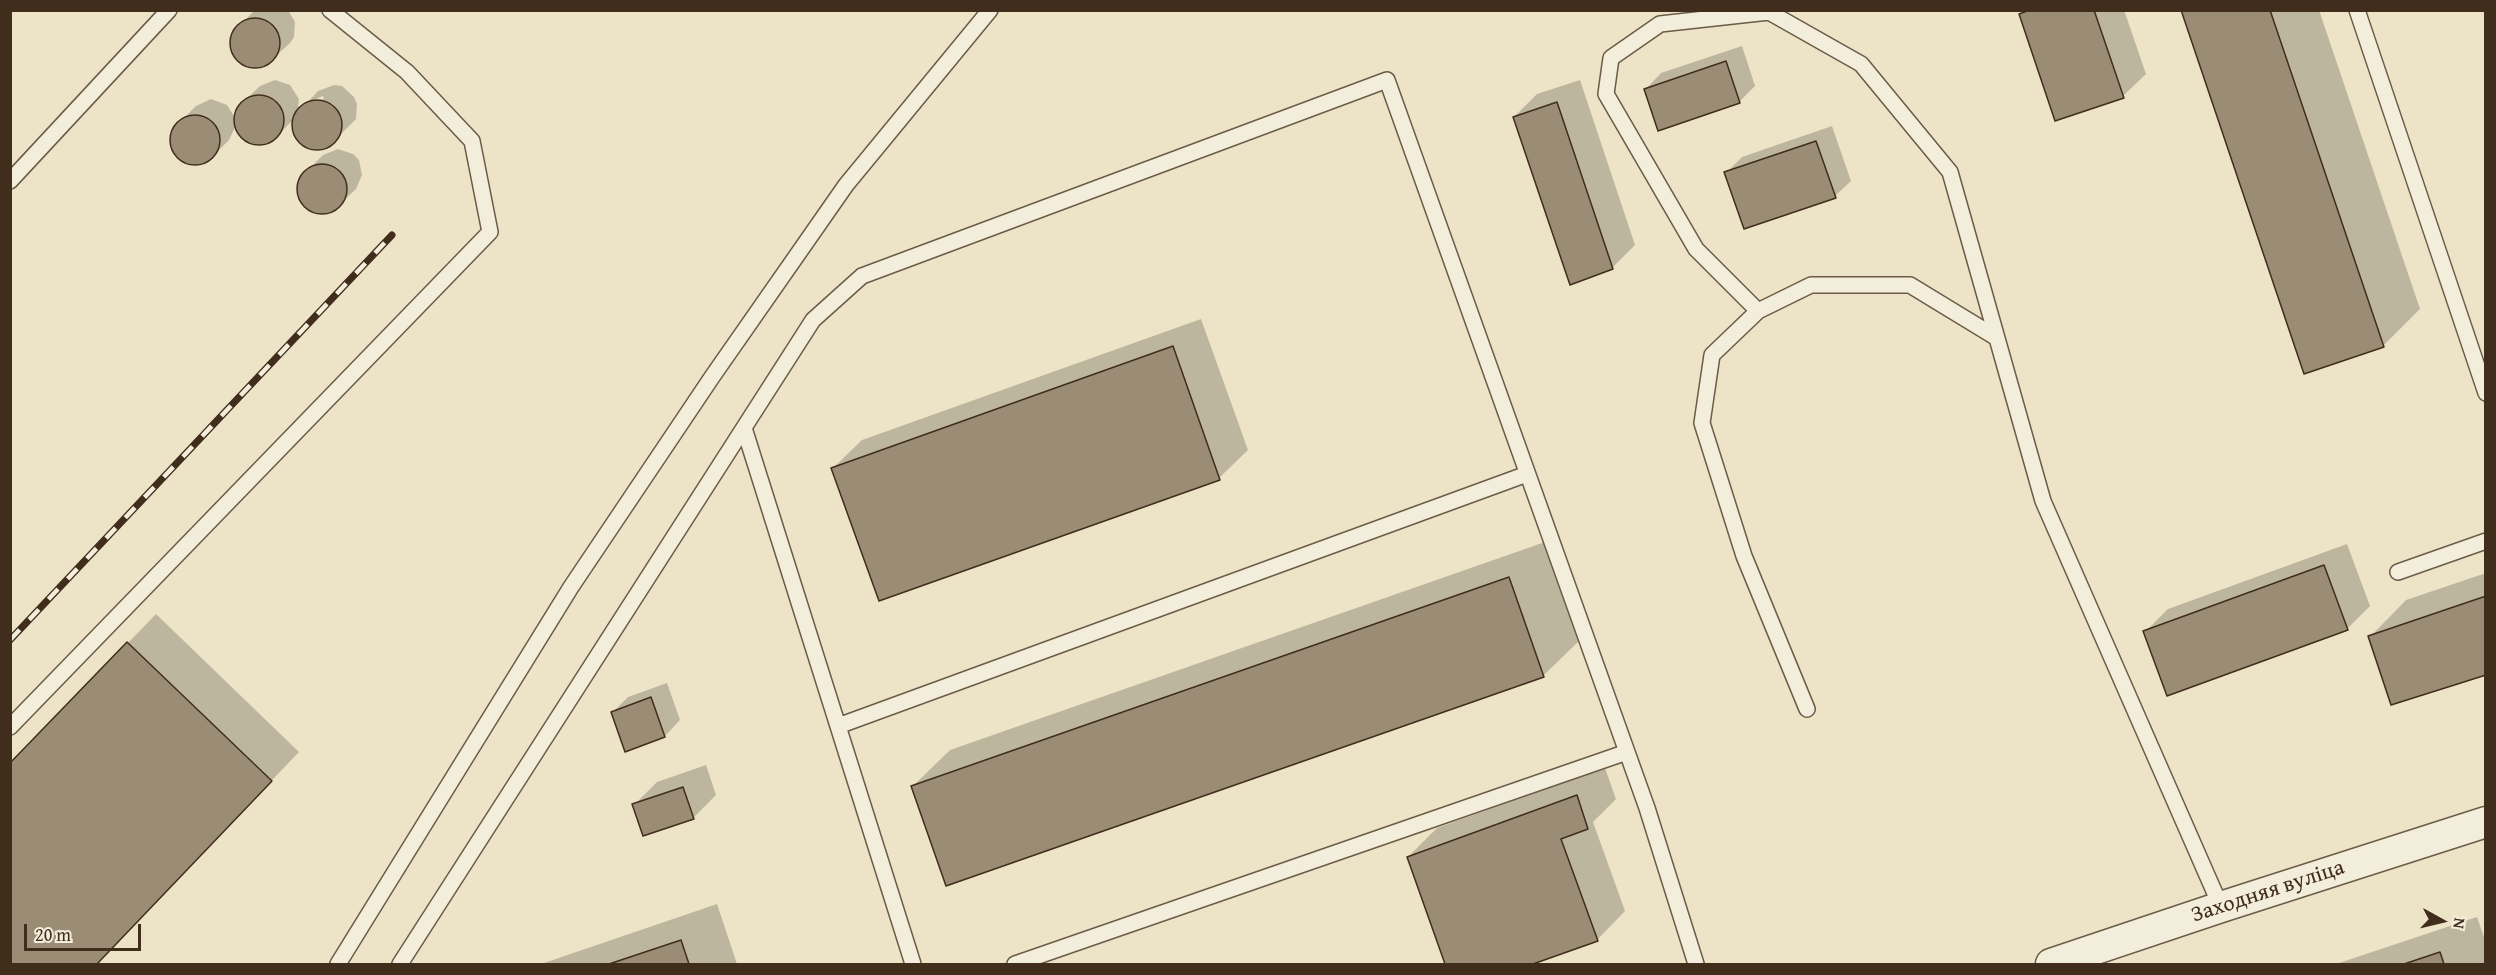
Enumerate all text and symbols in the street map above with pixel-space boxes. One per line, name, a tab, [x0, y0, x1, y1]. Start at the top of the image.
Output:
street label: Заходняя вуліца	[2188, 855, 2348, 929]
north arrow	[2412, 891, 2472, 951]
scale bar	[27, 912, 144, 950]
text: N	[2447, 917, 2472, 930]
text: 20 m	[35, 921, 71, 948]

